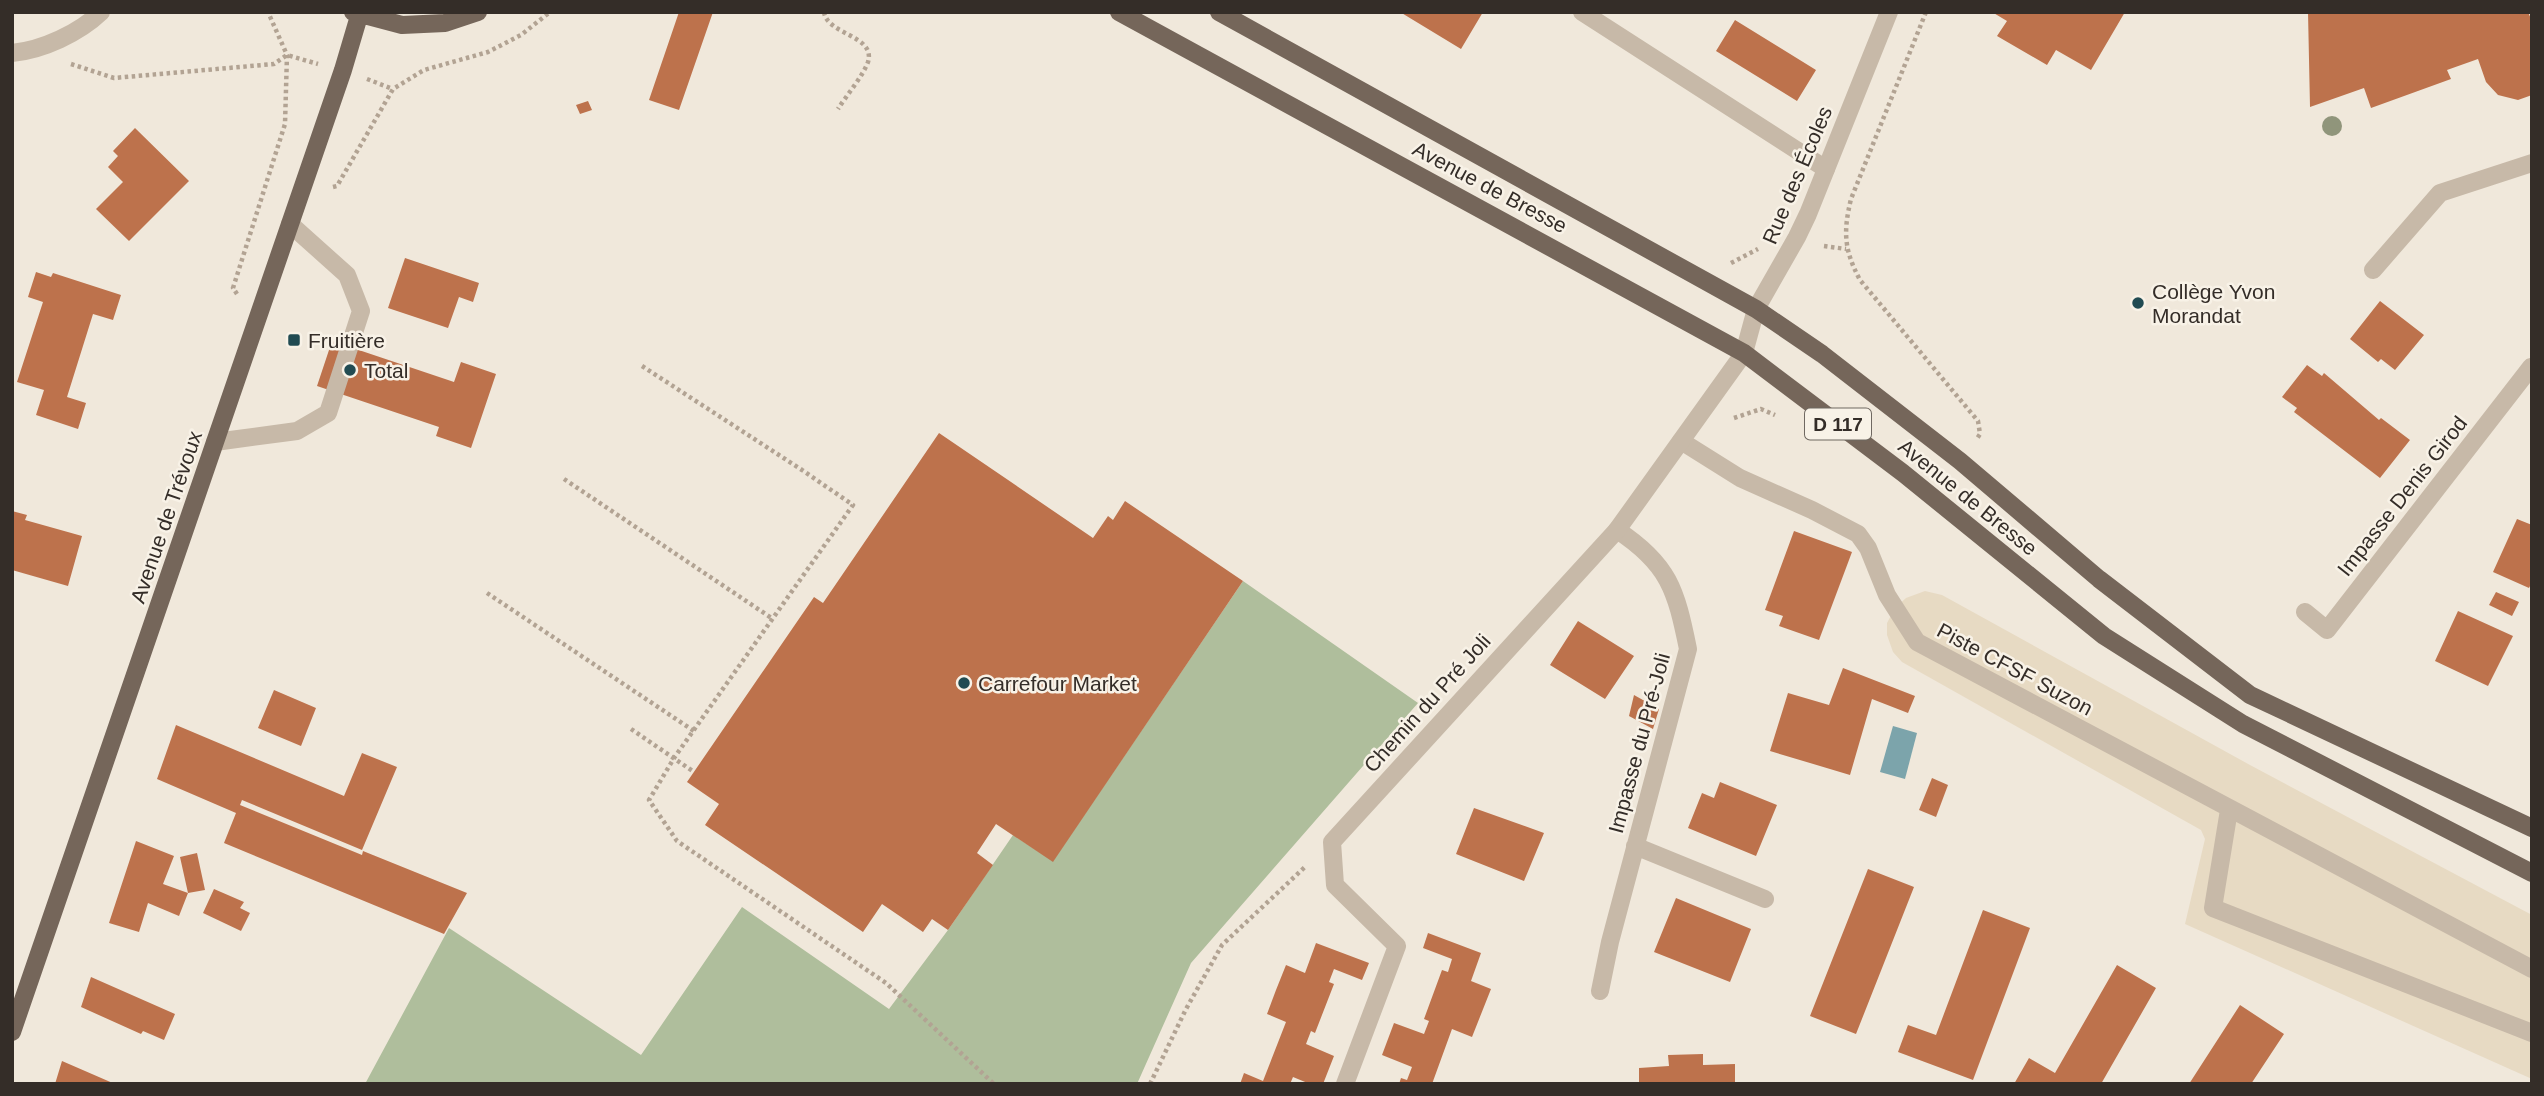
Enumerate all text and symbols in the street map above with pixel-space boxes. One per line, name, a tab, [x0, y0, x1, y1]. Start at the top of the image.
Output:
street label: Rue des Écoles	[1758, 103, 1836, 247]
street label: Avenue de Bresse	[1409, 137, 1571, 237]
place label: Collège Yvon Morandat	[2152, 280, 2275, 327]
marker: Collège Yvon Morandat	[2130, 295, 2146, 311]
place label: Fruitière	[308, 329, 385, 352]
marker: Fruitière	[286, 332, 302, 348]
place label: Total	[364, 359, 408, 382]
marker: Total	[342, 362, 358, 378]
road number: D 117	[1805, 408, 1871, 440]
street label: Impasse Denis Girod	[2333, 412, 2471, 580]
street label: Avenue de Trévoux	[126, 427, 206, 606]
street label: Avenue de Bresse	[1894, 434, 2042, 560]
street label: Piste CFSF Suzon	[1933, 618, 2097, 720]
street label: Chemin du Pré Joli	[1359, 629, 1495, 777]
street label: Impasse du Pré-Joli	[1604, 650, 1674, 836]
place label: Carrefour Market	[978, 672, 1137, 695]
marker: Carrefour Market	[956, 675, 972, 691]

